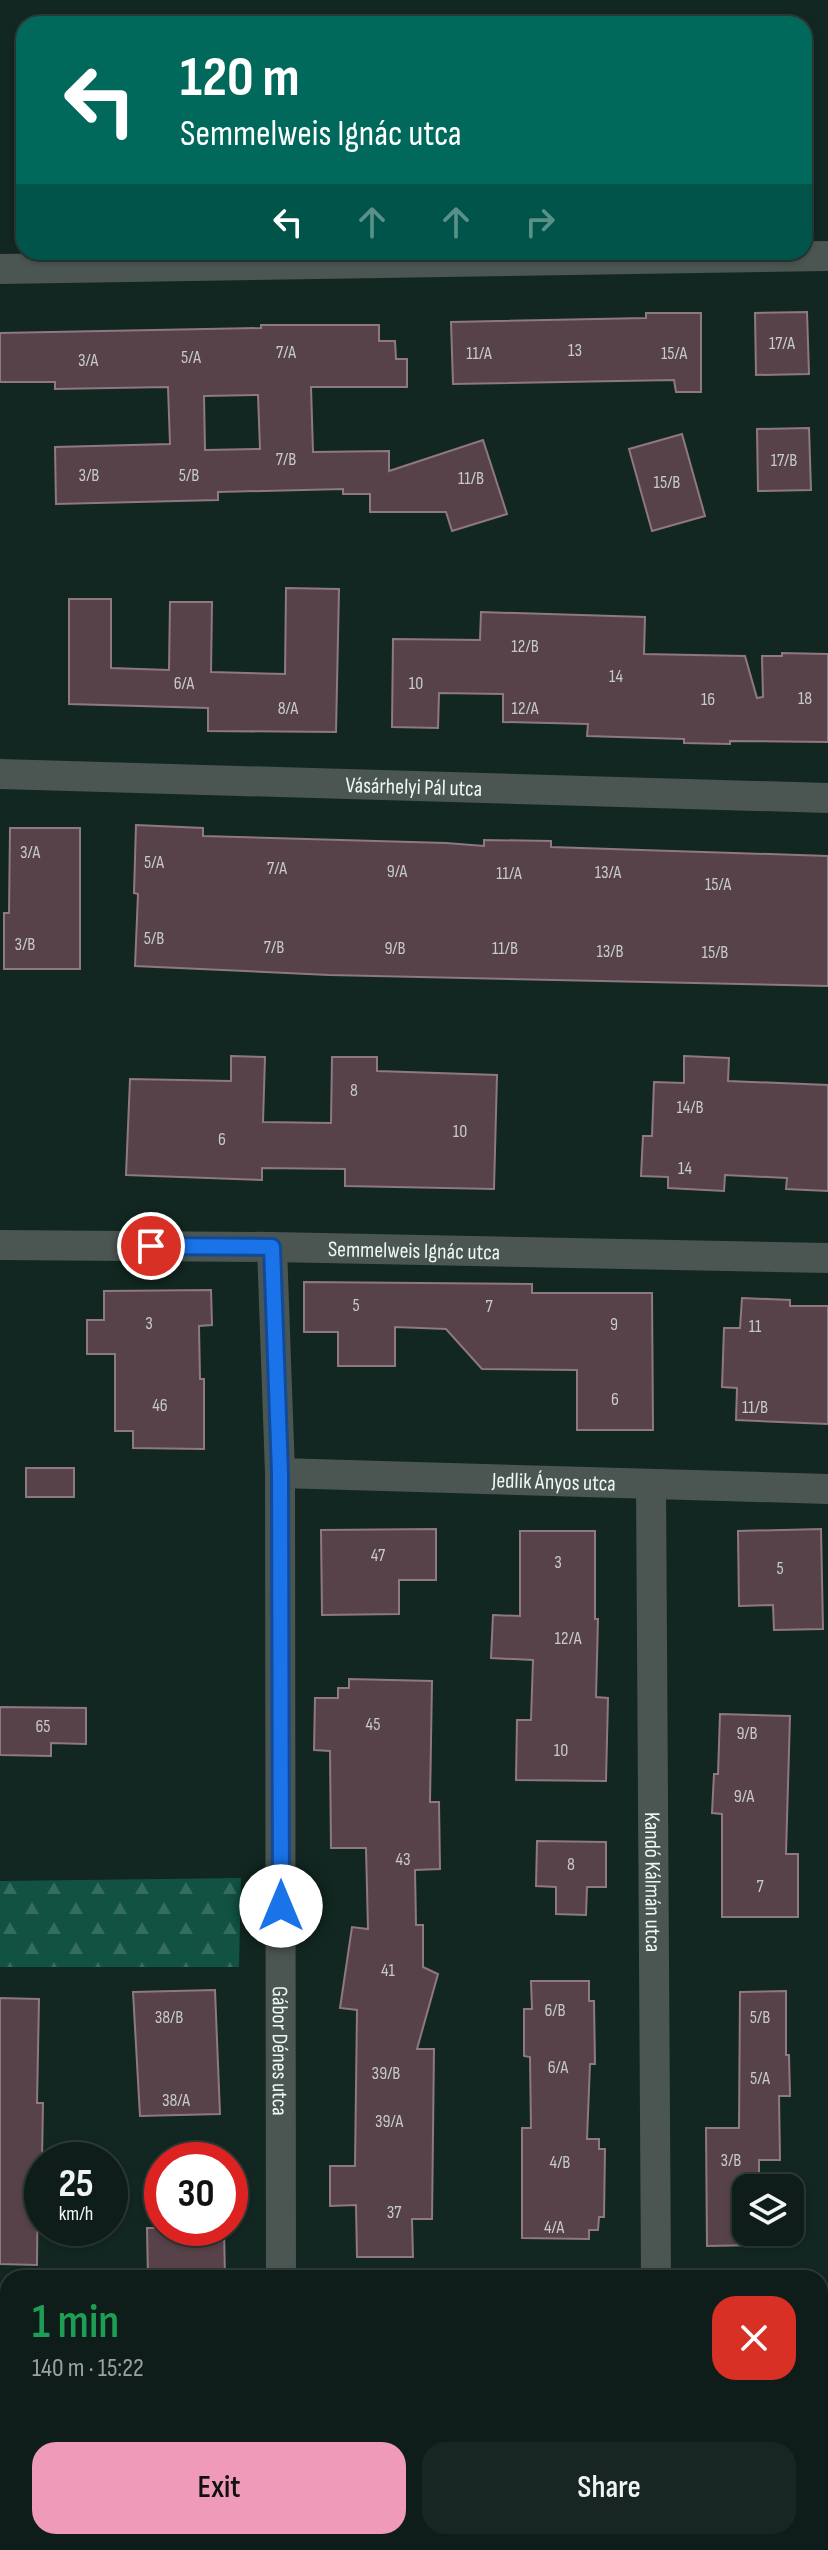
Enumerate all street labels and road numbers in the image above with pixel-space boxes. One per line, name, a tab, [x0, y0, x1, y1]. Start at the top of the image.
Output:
street label: Vásárhelyi Pál utca	[345, 772, 482, 803]
street label: Semmelweis Ignác utca	[328, 1236, 500, 1267]
street label: Jedlik Ányos utca	[490, 1467, 616, 1498]
street label: Kandó Kálmán utca	[638, 1812, 666, 1952]
street label: Gábor Dénes utca	[266, 1986, 293, 2116]

